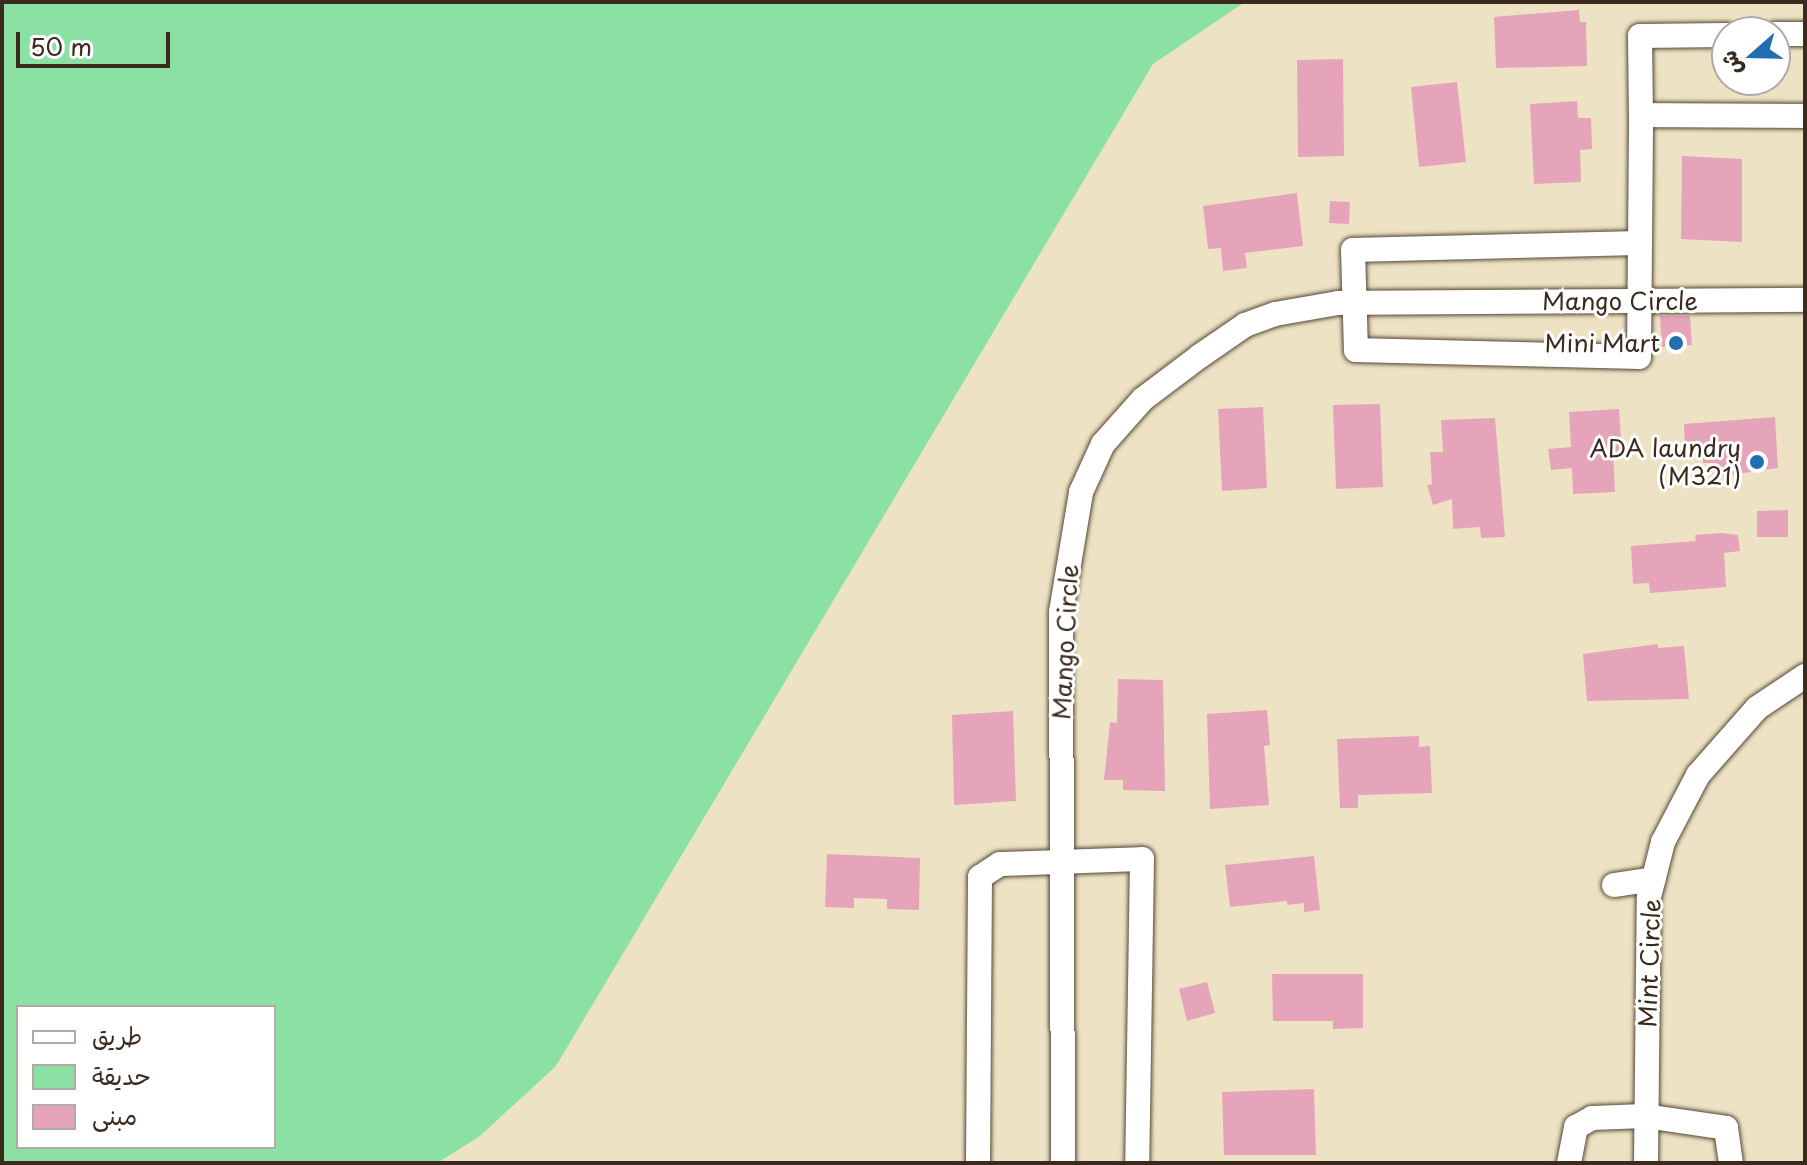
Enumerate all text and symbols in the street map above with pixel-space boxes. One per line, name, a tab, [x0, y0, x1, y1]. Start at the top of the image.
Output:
scale bar	[20, 16, 174, 66]
north arrow	[1711, 16, 1791, 96]
text: 50 m	[30, 28, 92, 64]
text: ش	[1710, 47, 1750, 81]
street label: Mango Circle	[1542, 287, 1698, 315]
place label: Mini Mart	[1544, 329, 1660, 357]
marker: Mini Mart	[1667, 334, 1685, 352]
place label: ADA laundry (M321)	[1589, 434, 1741, 490]
marker: ADA laundry (M321)	[1748, 453, 1766, 471]
street label: Mango Circle	[1047, 563, 1083, 721]
street label: Mint Circle	[1632, 898, 1666, 1028]
legend	[16, 1005, 276, 1149]
text: طريق	[92, 1017, 142, 1053]
text: حديقة	[92, 1057, 151, 1093]
text: مبنى	[92, 1097, 137, 1133]

